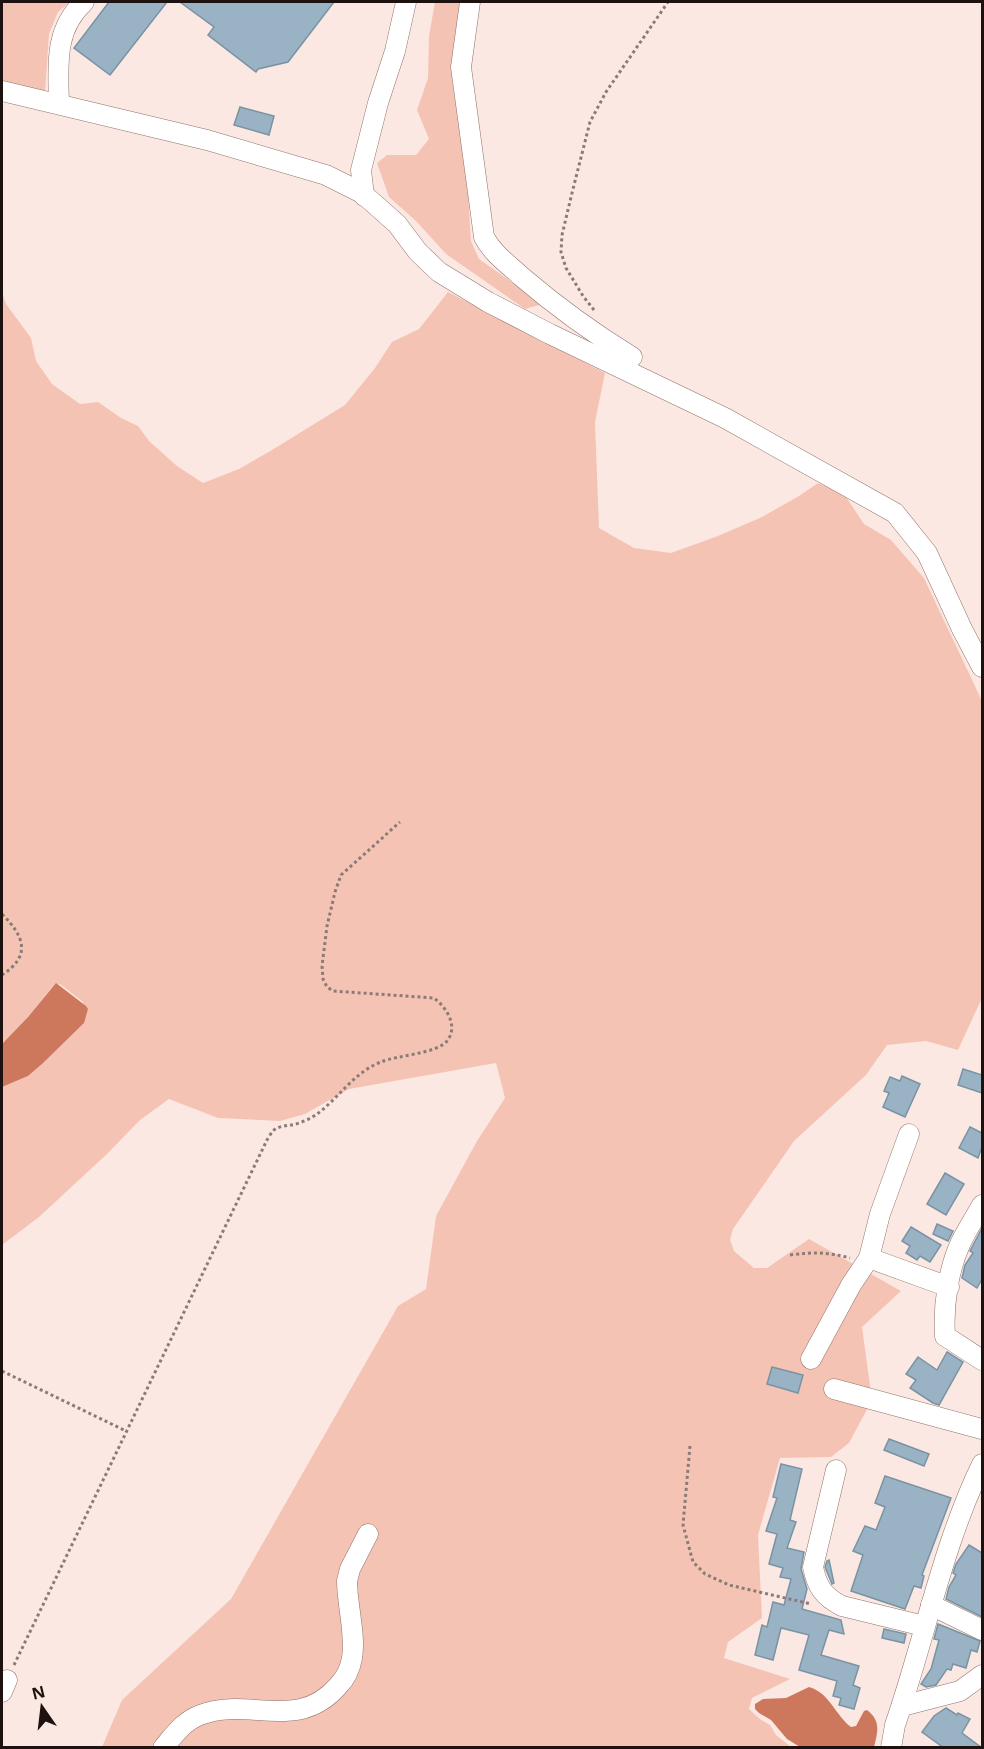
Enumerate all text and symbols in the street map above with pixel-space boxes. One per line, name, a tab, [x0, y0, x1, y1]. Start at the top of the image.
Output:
north arrow	[12, 1677, 72, 1737]
text: N	[29, 1680, 47, 1705]

